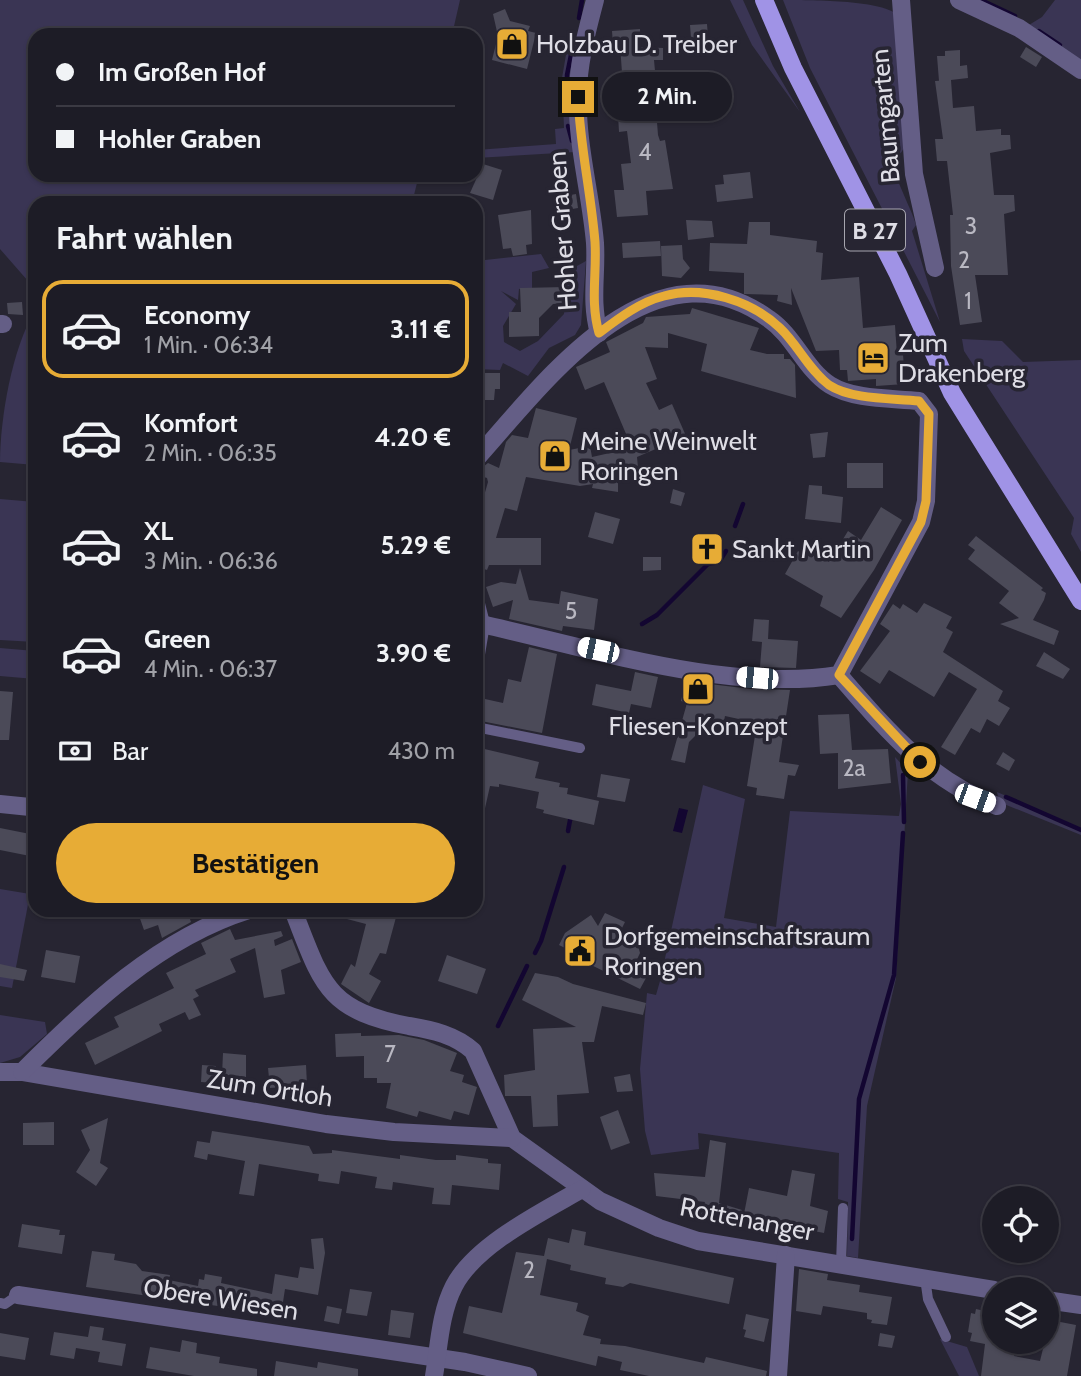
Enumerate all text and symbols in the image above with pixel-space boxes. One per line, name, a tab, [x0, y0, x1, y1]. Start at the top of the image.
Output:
shop icon: Holzbau D. Treiber	[493, 25, 531, 63]
place label: Holzbau D. Treiber	[536, 28, 738, 60]
street label: Baumgarten	[863, 48, 907, 184]
text: Im Großen Hof	[98, 56, 266, 88]
callout: 2 Min.	[602, 72, 732, 122]
route end	[562, 81, 594, 113]
text: 2 Min.	[637, 82, 697, 110]
text: Hohler Graben	[98, 123, 261, 155]
house number: 4	[638, 138, 652, 166]
street label: Hohler Graben	[540, 150, 584, 312]
road number: B 27	[845, 210, 905, 250]
house number: 3	[965, 212, 977, 240]
text: Fahrt wählen	[56, 218, 233, 257]
house number: 2	[958, 246, 970, 274]
house number: 1	[964, 287, 972, 315]
icon: car	[60, 298, 123, 361]
text: Economy	[144, 299, 250, 331]
text: 3.11 €	[390, 313, 451, 345]
place label: Zum Drakenberg	[898, 327, 1026, 389]
text: 1 Min. · 06:34	[144, 331, 273, 359]
hotel icon: Zum Drakenberg	[854, 339, 892, 377]
icon: car	[60, 406, 123, 469]
text: Komfort	[144, 407, 238, 439]
text: 4.20 €	[374, 421, 451, 453]
place label: Meine Weinwelt Roringen	[580, 425, 757, 487]
shop icon: Meine Weinwelt Roringen	[536, 437, 574, 475]
text: 2 Min. · 06:35	[144, 439, 277, 467]
icon: car	[60, 514, 123, 577]
text: XL	[144, 515, 173, 547]
text: 5.29 €	[380, 529, 451, 561]
church icon: Sankt Martin	[688, 530, 726, 568]
place label: Sankt Martin	[732, 533, 871, 565]
text: 3 Min. · 06:36	[144, 547, 278, 575]
house number: 5	[565, 597, 577, 625]
icon: car	[60, 622, 123, 685]
text: Green	[144, 623, 211, 655]
car	[576, 635, 621, 665]
text: 3.90 €	[376, 637, 451, 669]
text: 4 Min. · 06:37	[144, 655, 277, 683]
car	[736, 666, 779, 690]
shop icon: Fliesen-Konzept	[679, 670, 717, 708]
place label: Fliesen-Konzept	[608, 710, 788, 742]
icon: cash	[56, 732, 94, 770]
text: Bar	[112, 735, 148, 767]
text: 430 m	[388, 737, 455, 765]
route start	[904, 746, 936, 778]
house number: 2a	[842, 754, 866, 782]
car	[952, 781, 999, 815]
button: Bestätigen	[56, 823, 455, 903]
place label: Dorfgemeinschaftsraum Roringen	[604, 920, 870, 982]
public building icon: Dorfgemeinschaftsraum Roringen	[561, 932, 599, 970]
house number: 7	[384, 1040, 396, 1068]
street label: Zum Ortloh	[205, 1062, 335, 1114]
map controls	[982, 1186, 1059, 1354]
button: locate	[982, 1186, 1059, 1263]
street label: Rottenanger	[677, 1190, 818, 1248]
house number: 2	[523, 1256, 535, 1284]
street label: Obere Wiesen	[141, 1271, 301, 1327]
button: layers	[982, 1277, 1059, 1354]

